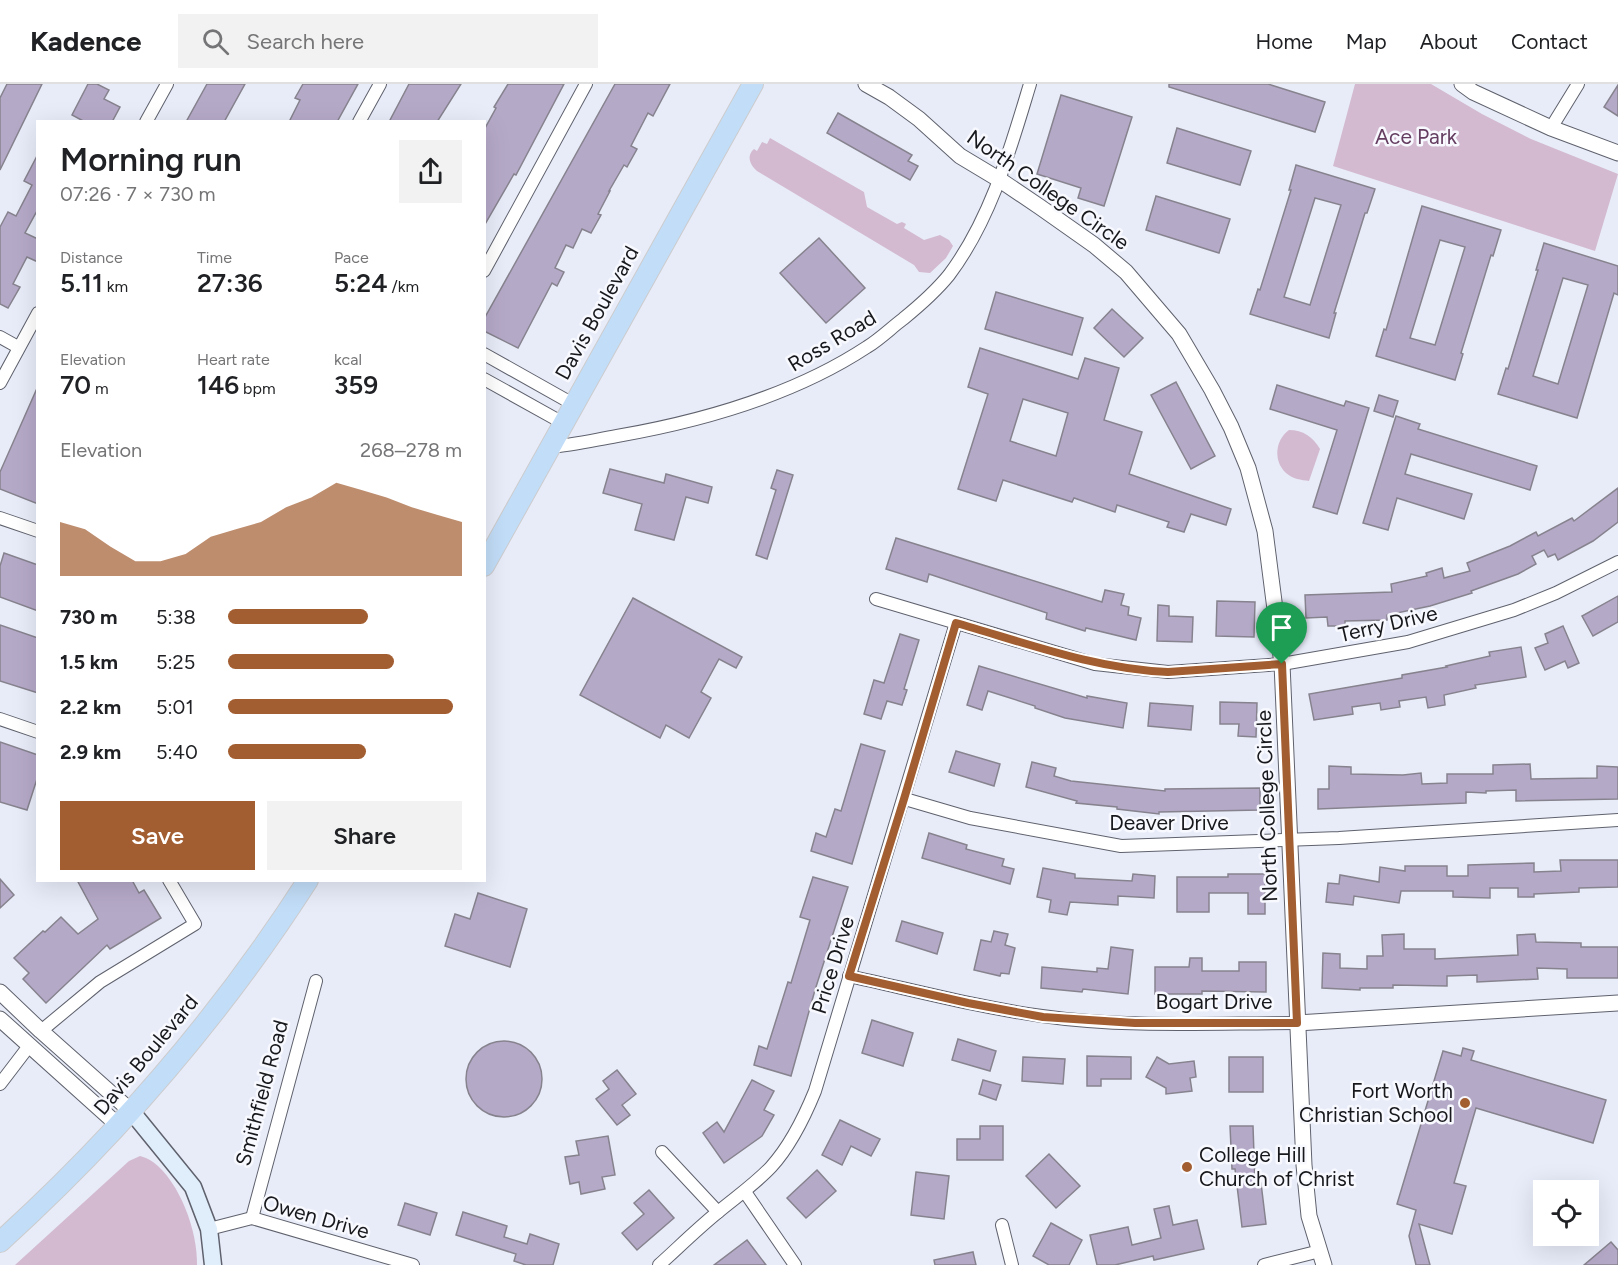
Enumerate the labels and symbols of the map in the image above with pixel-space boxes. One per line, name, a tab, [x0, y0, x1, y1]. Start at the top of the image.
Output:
street label: North College Circle	[962, 124, 1134, 255]
park label: Ace Park	[1375, 124, 1458, 149]
street label: Davis Boulevard	[549, 241, 644, 384]
street label: Ross Road	[783, 305, 880, 377]
street label: Terry Drive	[1336, 600, 1440, 647]
pin	[1256, 602, 1307, 664]
street label: North College Circle	[1251, 710, 1282, 902]
street label: Deaver Drive	[1109, 810, 1229, 835]
street label: Price Drive	[806, 913, 859, 1017]
street label: Bogart Drive	[1156, 989, 1272, 1014]
street label: Davis Boulevard	[88, 990, 203, 1120]
street label: Smithfield Road	[230, 1017, 293, 1168]
place label: Fort Worth Christian School	[1299, 1078, 1453, 1127]
marker: Fort Worth Christian School	[1458, 1096, 1472, 1110]
place label: College Hill Church of Christ	[1199, 1142, 1355, 1191]
marker: College Hill Church of Christ	[1180, 1160, 1194, 1174]
street label: Owen Drive	[260, 1189, 372, 1244]

